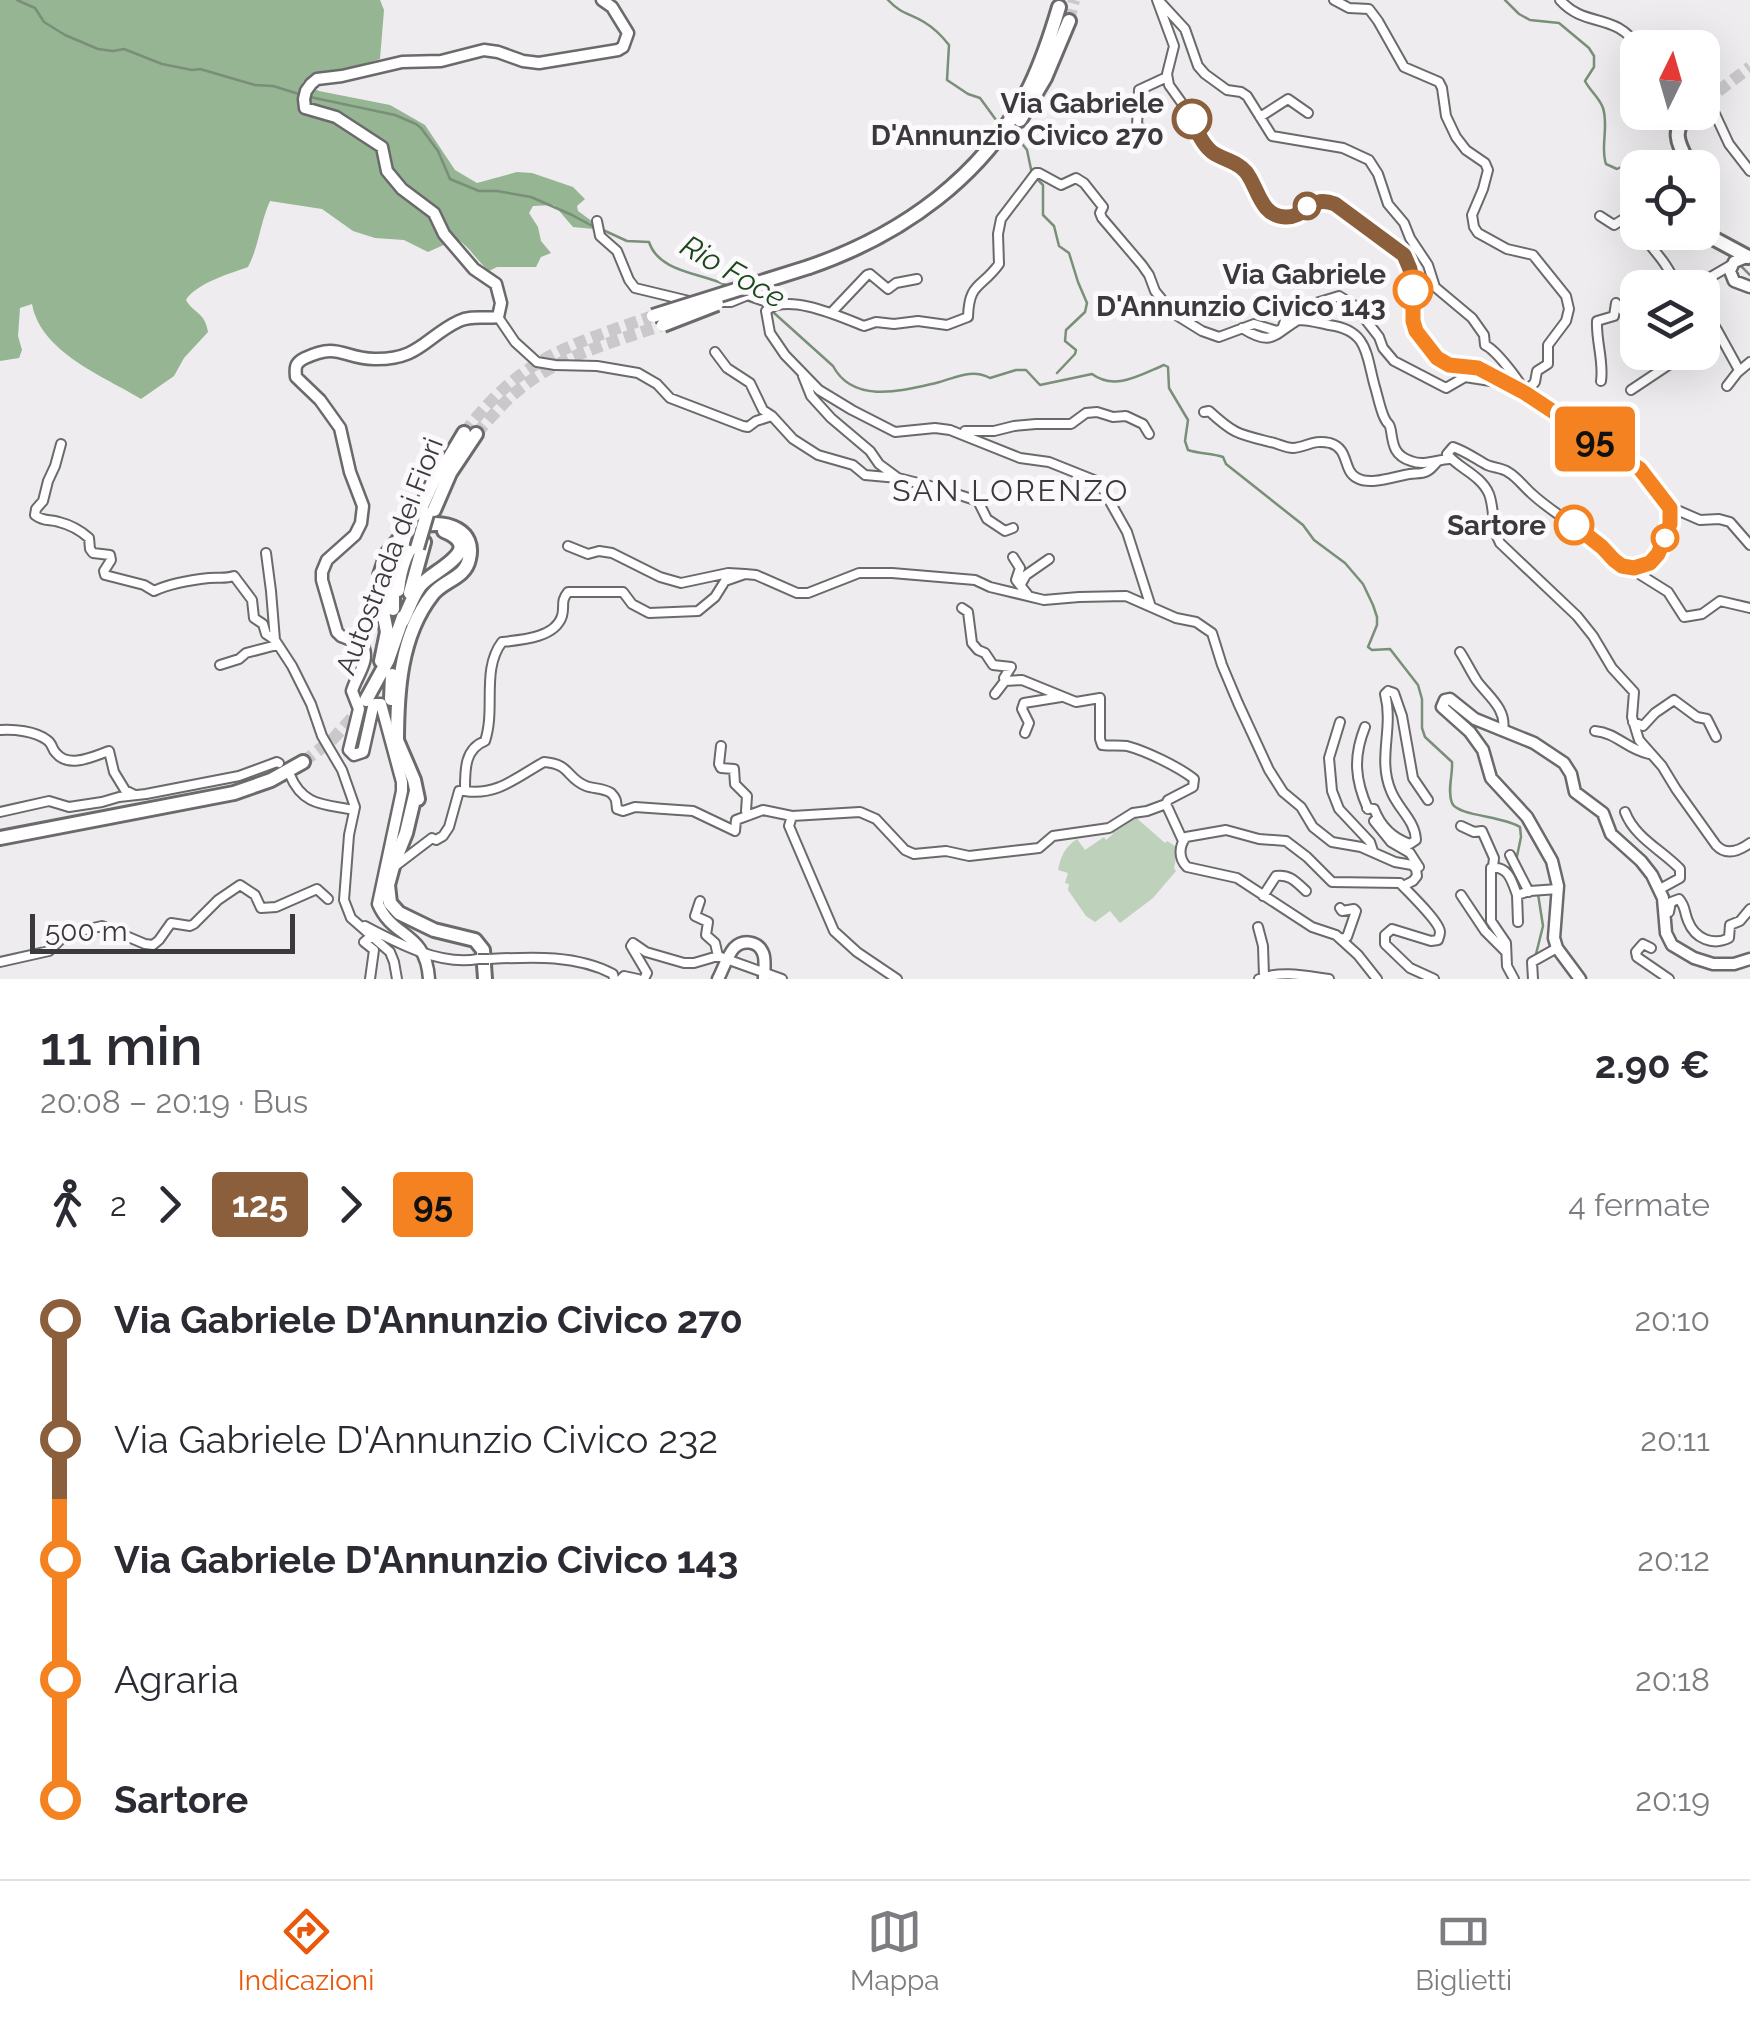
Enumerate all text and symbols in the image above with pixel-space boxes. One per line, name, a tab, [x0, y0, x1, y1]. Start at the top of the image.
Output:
north arrow	[1620, 30, 1720, 130]
map controls	[1620, 30, 1720, 370]
place label: Via Gabriele D'Annunzio Civico 270	[871, 87, 1164, 152]
marker: Via Gabriele D'Annunzio Civico 270	[1173, 100, 1211, 138]
button: locate	[1620, 150, 1720, 250]
unlabelled marker	[1294, 193, 1320, 219]
water label: Rio Foce	[675, 228, 792, 315]
place label: Via Gabriele D'Annunzio Civico 143	[1096, 258, 1386, 323]
button: layers	[1620, 270, 1720, 370]
marker: Via Gabriele D'Annunzio Civico 143	[1394, 271, 1432, 309]
line badge: 95	[1550, 406, 1640, 472]
text: 95	[1575, 419, 1615, 460]
street label: Autostrada dei Fiori	[329, 433, 450, 679]
district label: SAN LORENZO	[892, 473, 1130, 508]
marker: Sartore	[1555, 506, 1593, 544]
place label: Sartore	[1447, 509, 1546, 542]
unlabelled marker	[1652, 525, 1678, 551]
scale bar	[30, 909, 295, 954]
text: 500 m	[45, 915, 127, 948]
text: 11 min	[40, 1013, 203, 1078]
text: 2.90 €	[1595, 1042, 1710, 1087]
text: 20:08 – 20:19 · Bus	[40, 1083, 308, 1120]
icon: walk	[40, 1177, 95, 1232]
icon: forward	[142, 1177, 197, 1232]
icon: forward	[323, 1177, 378, 1232]
text: 125	[232, 1184, 288, 1225]
text: 95	[413, 1184, 453, 1225]
text: 2	[110, 1186, 127, 1223]
text: 4 fermate	[1568, 1186, 1710, 1223]
text: Via Gabriele D'Annunzio Civico 270	[114, 1297, 743, 1342]
text: 20:10	[1634, 1301, 1710, 1338]
text: Via Gabriele D'Annunzio Civico 232	[114, 1417, 718, 1462]
text: 20:11	[1640, 1421, 1710, 1458]
text: Via Gabriele D'Annunzio Civico 143	[114, 1537, 738, 1582]
text: 20:12	[1637, 1541, 1710, 1578]
text: Agraria	[114, 1657, 239, 1702]
text: 20:18	[1635, 1661, 1710, 1698]
text: Sartore	[114, 1777, 248, 1822]
text: 20:19	[1635, 1781, 1710, 1818]
tab: Indicazioni	[238, 1904, 374, 1997]
tab: Mappa	[850, 1904, 939, 1997]
tab: Biglietti	[1415, 1904, 1512, 1997]

